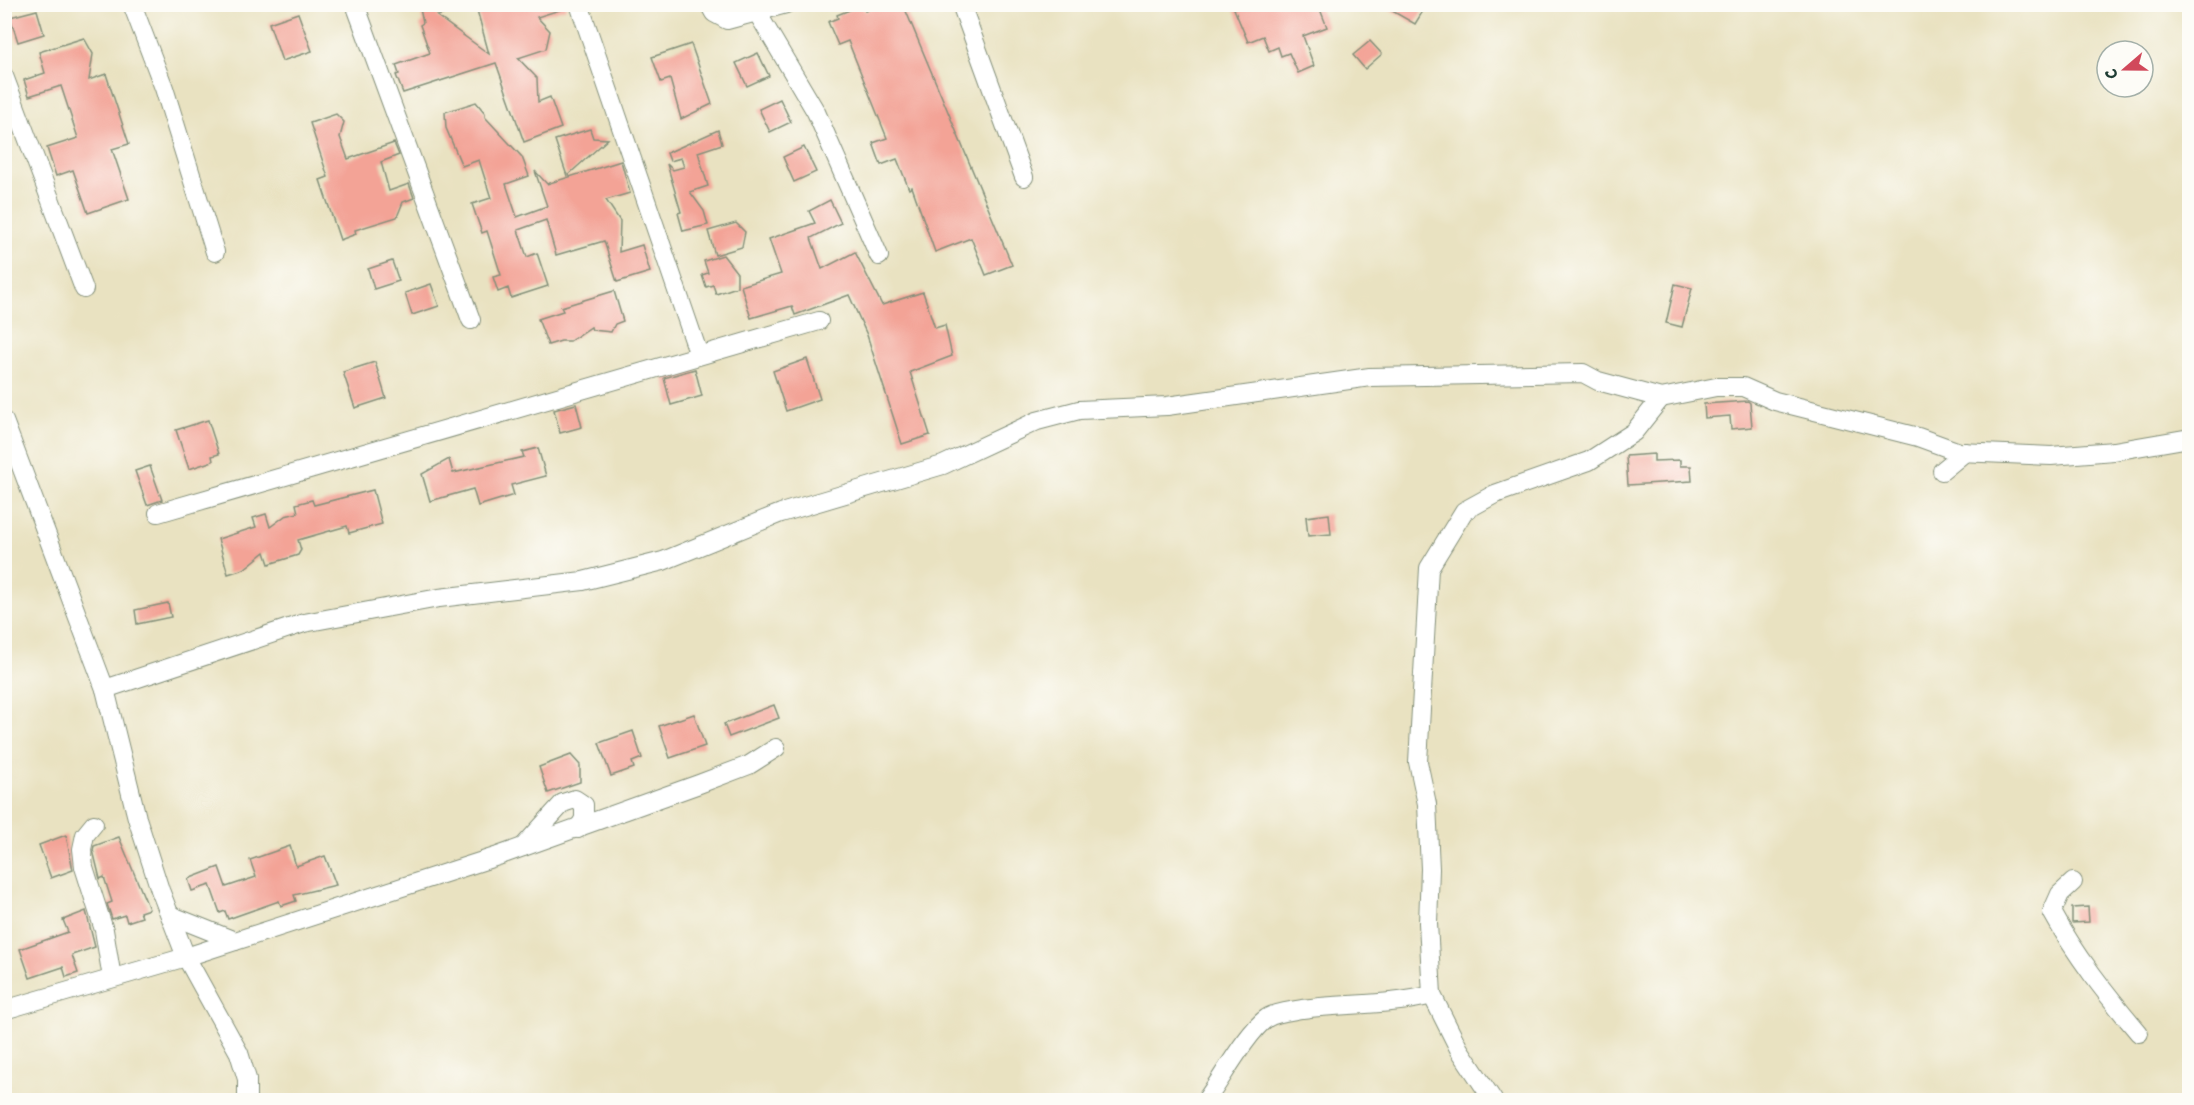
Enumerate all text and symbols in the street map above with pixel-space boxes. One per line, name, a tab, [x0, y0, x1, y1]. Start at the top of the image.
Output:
north arrow	[2095, 39, 2155, 99]
text: С	[2100, 66, 2123, 82]

